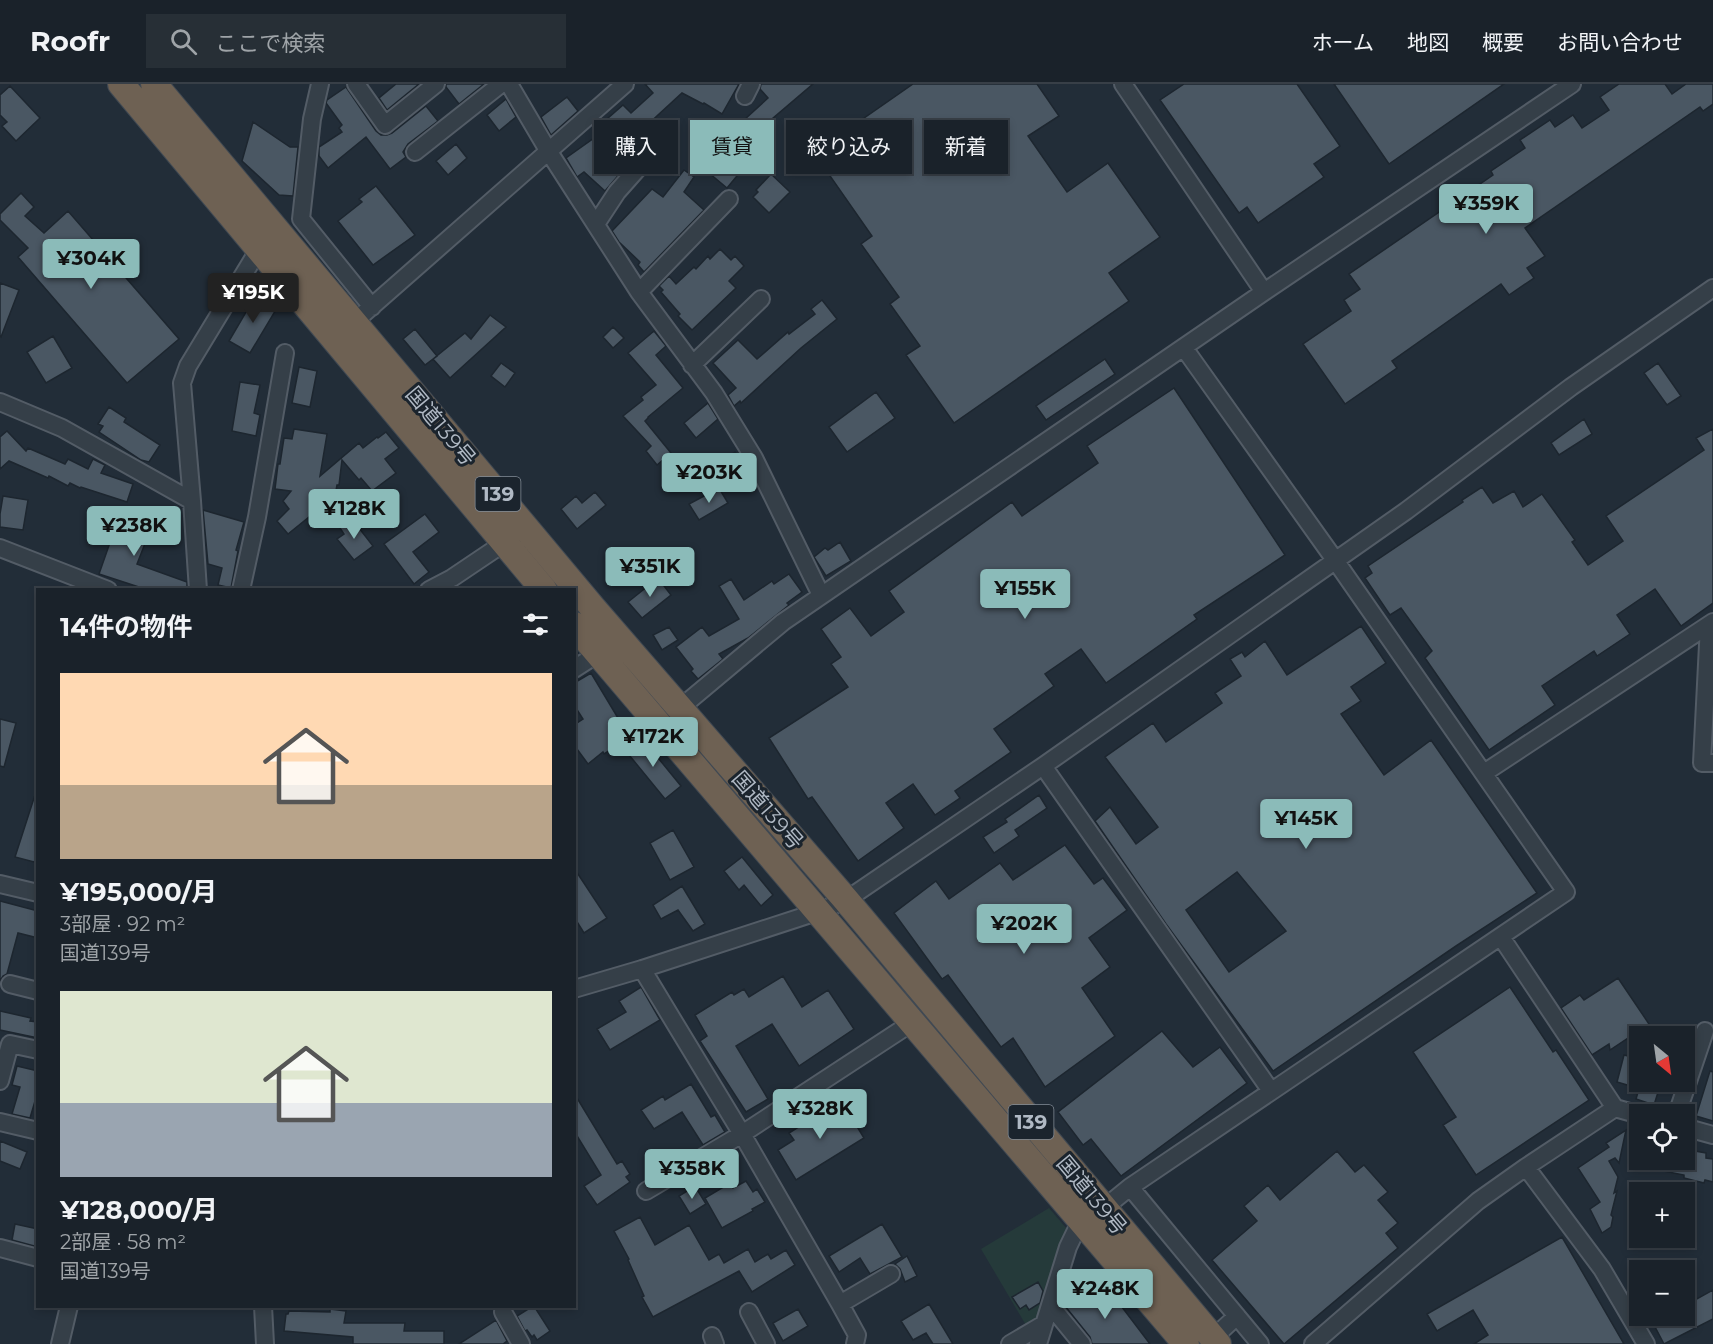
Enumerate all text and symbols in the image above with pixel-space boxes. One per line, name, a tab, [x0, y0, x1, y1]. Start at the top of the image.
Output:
search box	[146, 14, 566, 68]
text: Roofr	[30, 24, 110, 58]
icon: search	[167, 25, 200, 58]
text: ここで検索	[215, 30, 325, 57]
text: ホーム	[1312, 30, 1374, 55]
text: 地図	[1407, 30, 1449, 55]
text: 概要	[1482, 30, 1524, 55]
text: お問い合わせ	[1557, 30, 1683, 55]
chip: 購入	[594, 120, 678, 174]
chip: 賃貸	[690, 120, 774, 174]
chip: 絞り込み	[786, 120, 912, 174]
chip: 新着	[924, 120, 1008, 174]
pin: ¥359K	[1444, 184, 1528, 235]
text: ¥359K	[1453, 191, 1519, 215]
pin: ¥304K	[49, 239, 133, 290]
text: ¥304K	[57, 246, 125, 270]
pin: ¥195K	[211, 273, 295, 324]
text: ¥195K	[222, 280, 284, 304]
street label: 国道139号	[401, 381, 481, 471]
pin: ¥203K	[667, 453, 751, 504]
text: ¥203K	[676, 460, 742, 484]
road number: 139	[476, 477, 520, 511]
pin: ¥128K	[312, 489, 396, 540]
text: ¥128K	[323, 496, 385, 520]
pin: ¥238K	[92, 506, 176, 557]
text: ¥238K	[101, 513, 167, 537]
pin: ¥351K	[608, 547, 692, 598]
text: ¥351K	[619, 554, 681, 578]
pin: ¥155K	[983, 569, 1067, 620]
text: ¥155K	[994, 576, 1056, 600]
icon: filters	[519, 608, 552, 641]
text: 14件の物件	[60, 611, 192, 643]
icon: home	[252, 712, 360, 820]
pin: ¥172K	[611, 717, 695, 768]
text: ¥172K	[622, 724, 684, 748]
street label: 国道139号	[727, 766, 809, 854]
pin: ¥145K	[1264, 799, 1348, 850]
text: ¥145K	[1274, 806, 1338, 830]
text: ¥195,000/月	[60, 876, 217, 908]
pin: ¥202K	[982, 904, 1066, 955]
text: ¥202K	[991, 911, 1057, 935]
text: 3部屋 · 92 m²	[60, 912, 185, 936]
text: 国道139号	[60, 941, 151, 965]
north arrow	[1629, 1026, 1695, 1092]
map controls	[1629, 1026, 1695, 1326]
icon: home	[252, 1030, 360, 1138]
pin: ¥328K	[778, 1089, 862, 1140]
text: ¥328K	[787, 1096, 853, 1120]
button: locate	[1629, 1104, 1695, 1170]
road number: 139	[1008, 1105, 1054, 1139]
pin: ¥358K	[650, 1149, 734, 1200]
street label: 国道139号	[1052, 1150, 1132, 1240]
text: ¥358K	[659, 1156, 725, 1180]
button: +	[1629, 1182, 1695, 1248]
text: ¥128,000/月	[60, 1194, 218, 1226]
text: 2部屋 · 58 m²	[60, 1230, 186, 1254]
text: 国道139号	[60, 1259, 151, 1283]
button: −	[1629, 1260, 1695, 1326]
pin: ¥248K	[1063, 1269, 1147, 1320]
text: ¥248K	[1071, 1276, 1139, 1300]

